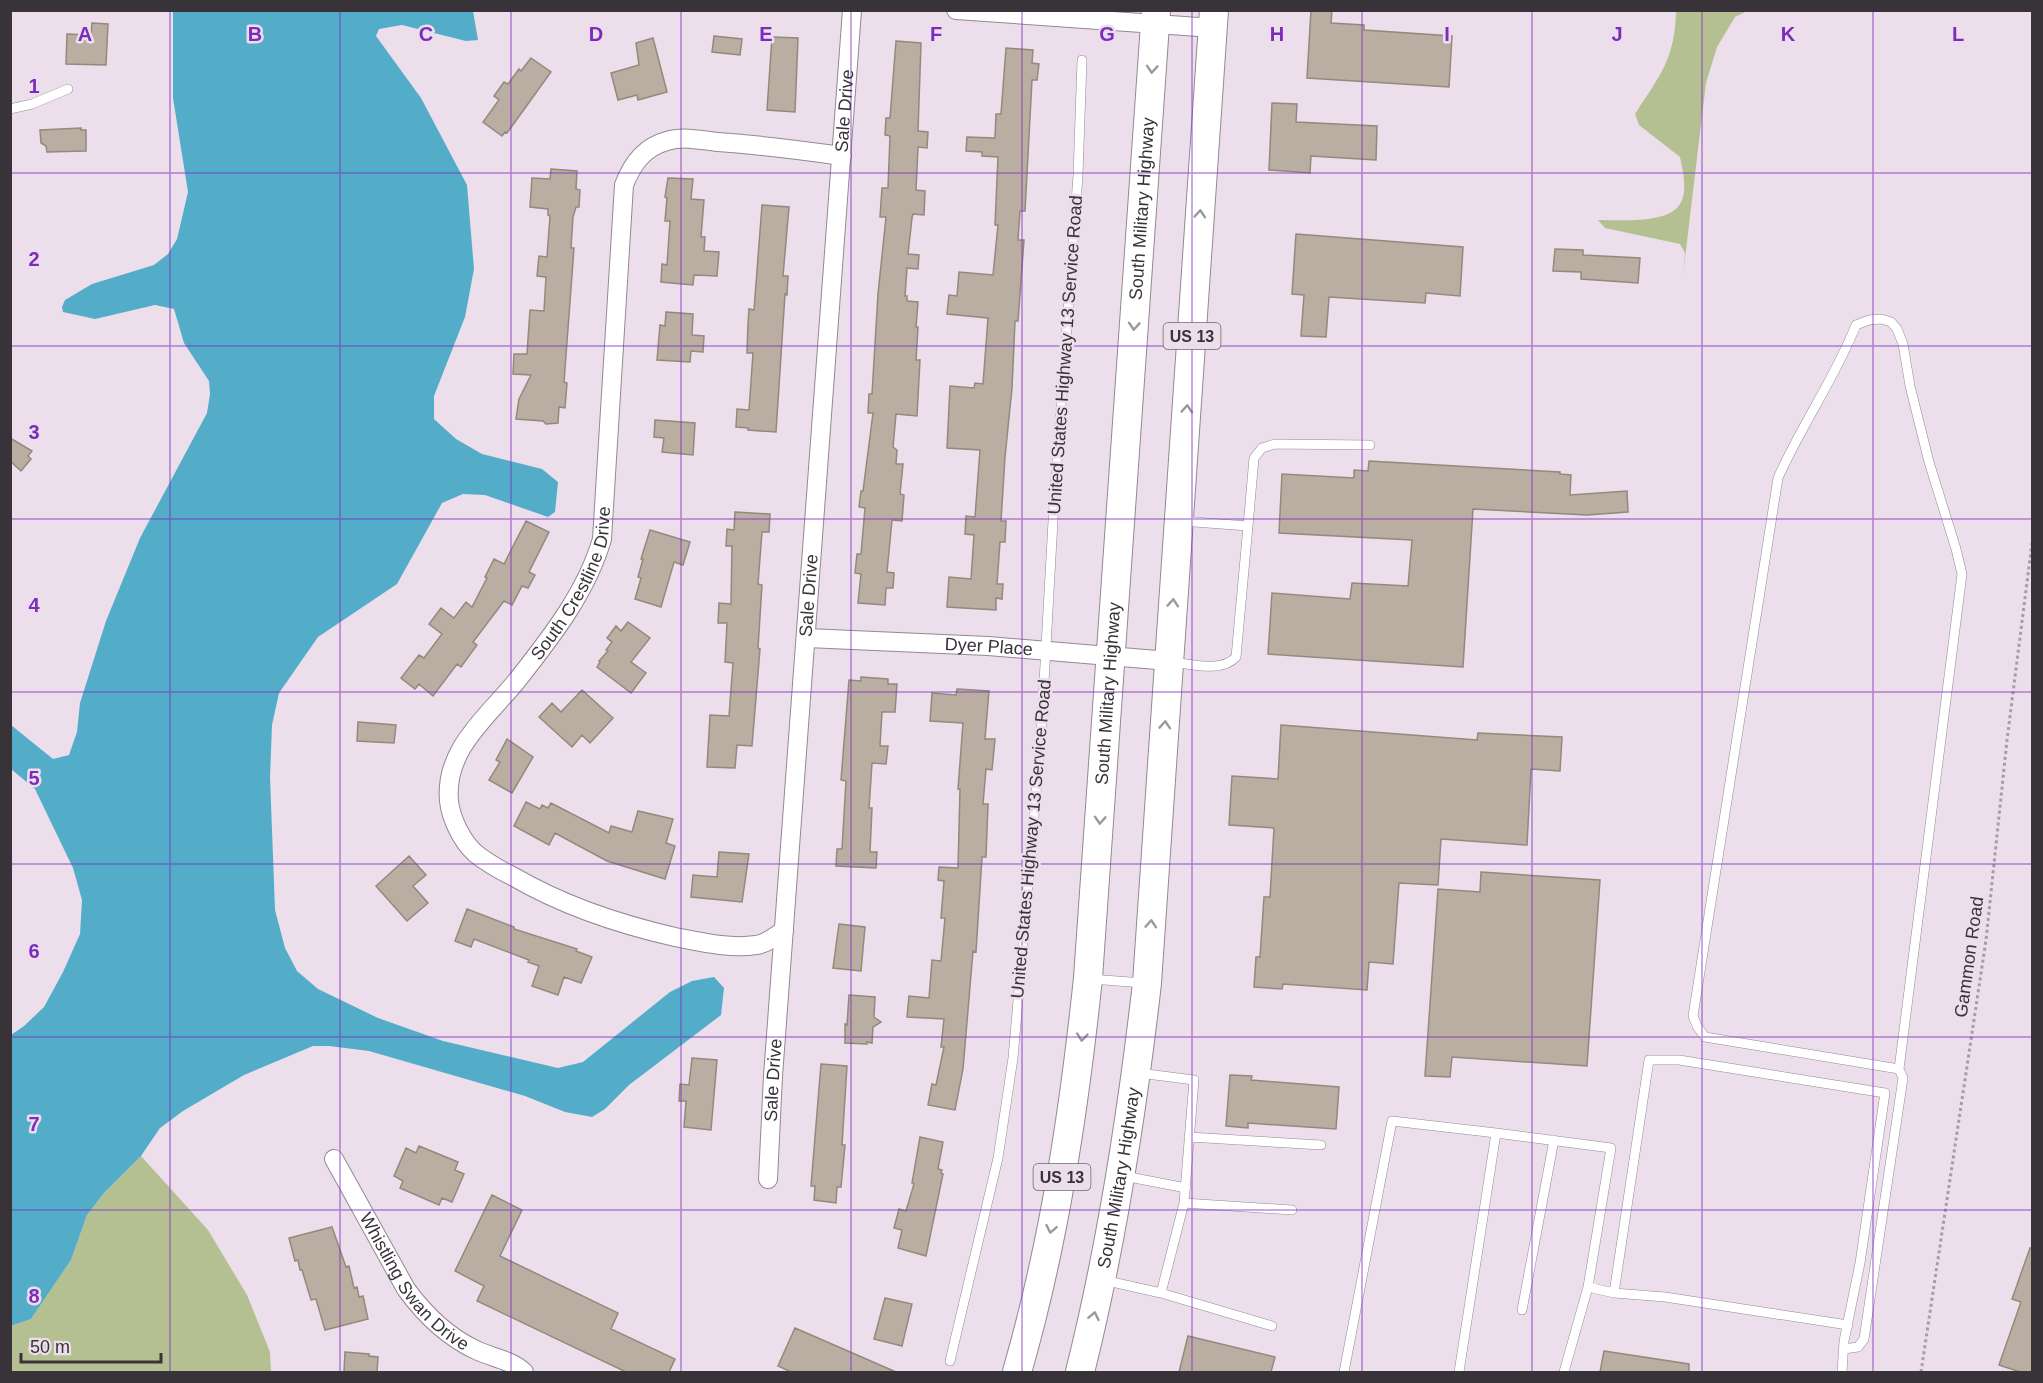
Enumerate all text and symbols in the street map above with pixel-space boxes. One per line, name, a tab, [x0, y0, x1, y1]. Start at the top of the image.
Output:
text: A	[78, 23, 92, 45]
text: B	[248, 23, 262, 45]
text: C	[419, 23, 433, 45]
text: D	[589, 23, 603, 45]
text: E	[759, 23, 773, 45]
text: F	[930, 23, 942, 45]
text: G	[1099, 23, 1115, 45]
text: H	[1270, 23, 1284, 45]
text: I	[1444, 23, 1450, 45]
text: J	[1611, 23, 1623, 45]
text: K	[1781, 23, 1796, 45]
text: L	[1952, 23, 1964, 45]
one-way arrow	[1146, 64, 1159, 73]
street label: Sale Drive	[831, 69, 858, 153]
text: 1	[28, 75, 40, 97]
street label: South Military Highway	[1126, 117, 1158, 301]
street label: United States Highway 13 Service Road	[1044, 195, 1086, 515]
one-way arrow	[1194, 209, 1207, 218]
text: 2	[28, 248, 40, 270]
one-way arrow	[1128, 322, 1141, 331]
road number: US 13	[1164, 323, 1220, 349]
one-way arrow	[1180, 404, 1193, 413]
text: 3	[28, 421, 40, 443]
street label: South Crestline Drive	[527, 506, 614, 664]
street label: Sale Drive	[796, 553, 822, 638]
text: 4	[28, 594, 40, 616]
one-way arrow	[1167, 598, 1180, 607]
street label: South Military Highway	[1092, 601, 1124, 786]
street label: Dyer Place	[944, 634, 1034, 660]
street label: United States Highway 13 Service Road	[1007, 679, 1055, 999]
one-way arrow	[1158, 720, 1171, 729]
text: 5	[28, 767, 40, 789]
one-way arrow	[1093, 816, 1106, 825]
street label: Gammon Road	[1951, 895, 1987, 1019]
one-way arrow	[1144, 920, 1157, 929]
text: 6	[28, 940, 40, 962]
one-way arrow	[1076, 1032, 1089, 1041]
street label: Sale Drive	[761, 1038, 786, 1122]
street label: South Military Highway	[1094, 1086, 1144, 1270]
text: 7	[28, 1113, 40, 1135]
road number: US 13	[1034, 1164, 1090, 1190]
street label: Whistling Swan Drive	[356, 1209, 473, 1355]
one-way arrow	[1045, 1224, 1058, 1234]
text: 8	[28, 1285, 40, 1307]
one-way arrow	[1087, 1311, 1100, 1321]
scale bar	[21, 1326, 160, 1364]
text: 50 m	[30, 1337, 70, 1357]

